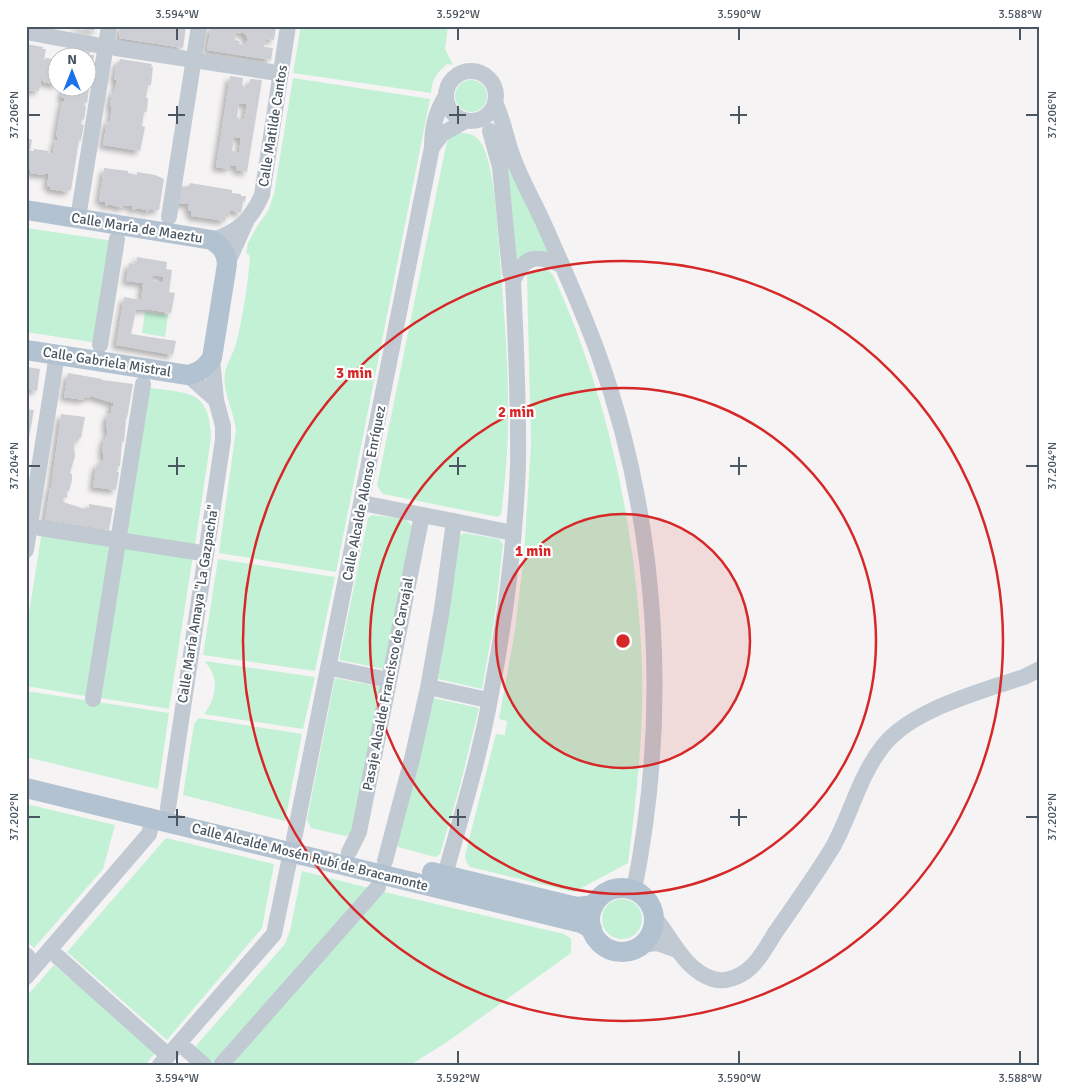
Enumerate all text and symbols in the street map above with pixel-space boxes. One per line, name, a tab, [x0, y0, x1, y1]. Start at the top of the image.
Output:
text: 3.594°W	[155, 7, 199, 22]
text: 3.592°W	[436, 7, 480, 22]
text: 3.590°W	[717, 7, 761, 22]
text: 3.588°W	[998, 7, 1042, 22]
north arrow	[48, 48, 98, 98]
text: N	[67, 51, 77, 68]
street label: Calle Matilde Cantos	[255, 64, 291, 188]
text: 37.206°N	[7, 91, 22, 139]
text: 37.206°N	[1045, 91, 1060, 139]
street label: Calle María de Maeztu	[70, 209, 204, 247]
street label: Calle Gabriela Mistral	[42, 343, 172, 381]
text: 3 min	[336, 364, 372, 382]
text: 2 min	[498, 403, 534, 421]
street label: Calle Alcalde Alonso Enríquez	[339, 404, 389, 582]
text: 37.204°N	[7, 442, 22, 490]
text: 37.204°N	[1045, 442, 1060, 490]
street label: Calle María Amaya "La Gazpacha"	[174, 504, 222, 704]
text: 1 min	[515, 542, 551, 560]
street label: Pasaje Alcalde Francisco de Carvajal	[359, 576, 417, 792]
centre of rings	[614, 632, 632, 650]
text: 37.202°N	[7, 793, 22, 841]
text: 37.202°N	[1045, 793, 1060, 841]
street label: Calle Alcalde Mosén Rubí de Bracamonte	[190, 819, 430, 895]
text: 3.594°W	[155, 1071, 199, 1086]
text: 3.592°W	[436, 1071, 480, 1086]
text: 3.590°W	[717, 1071, 761, 1086]
text: 3.588°W	[998, 1071, 1042, 1086]

